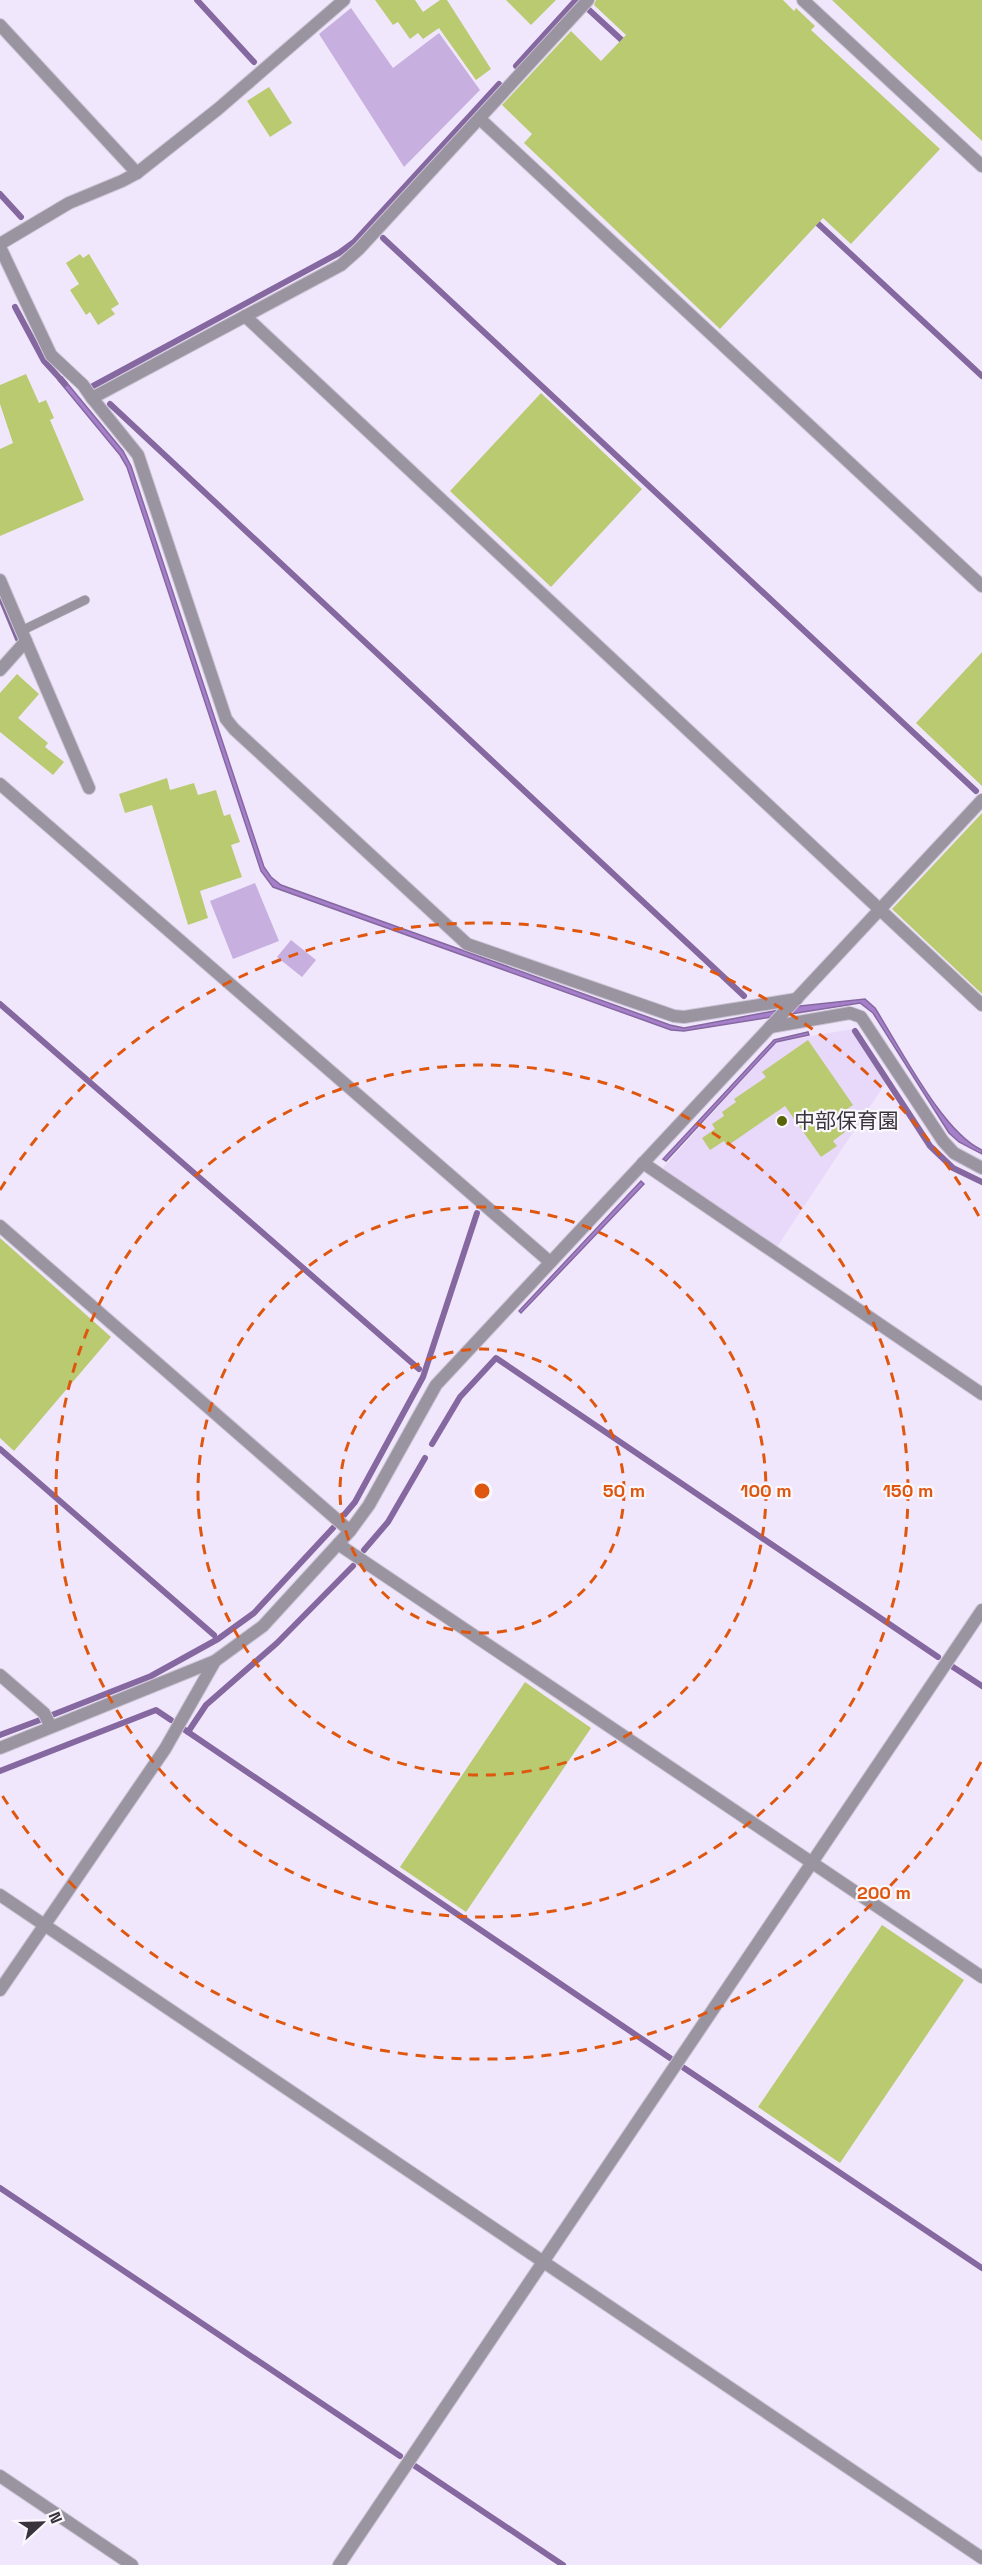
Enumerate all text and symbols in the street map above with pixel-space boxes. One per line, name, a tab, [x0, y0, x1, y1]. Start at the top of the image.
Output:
place label: 中部保育園	[794, 1107, 899, 1134]
marker: 中部保育園	[775, 1114, 789, 1128]
text: 50 m	[603, 1479, 645, 1502]
text: 100 m	[740, 1479, 792, 1502]
text: 150 m	[883, 1479, 933, 1502]
centre of rings	[472, 1481, 492, 1501]
text: 200 m	[857, 1881, 911, 1904]
north arrow	[12, 2493, 72, 2553]
text: N	[44, 2509, 67, 2526]

